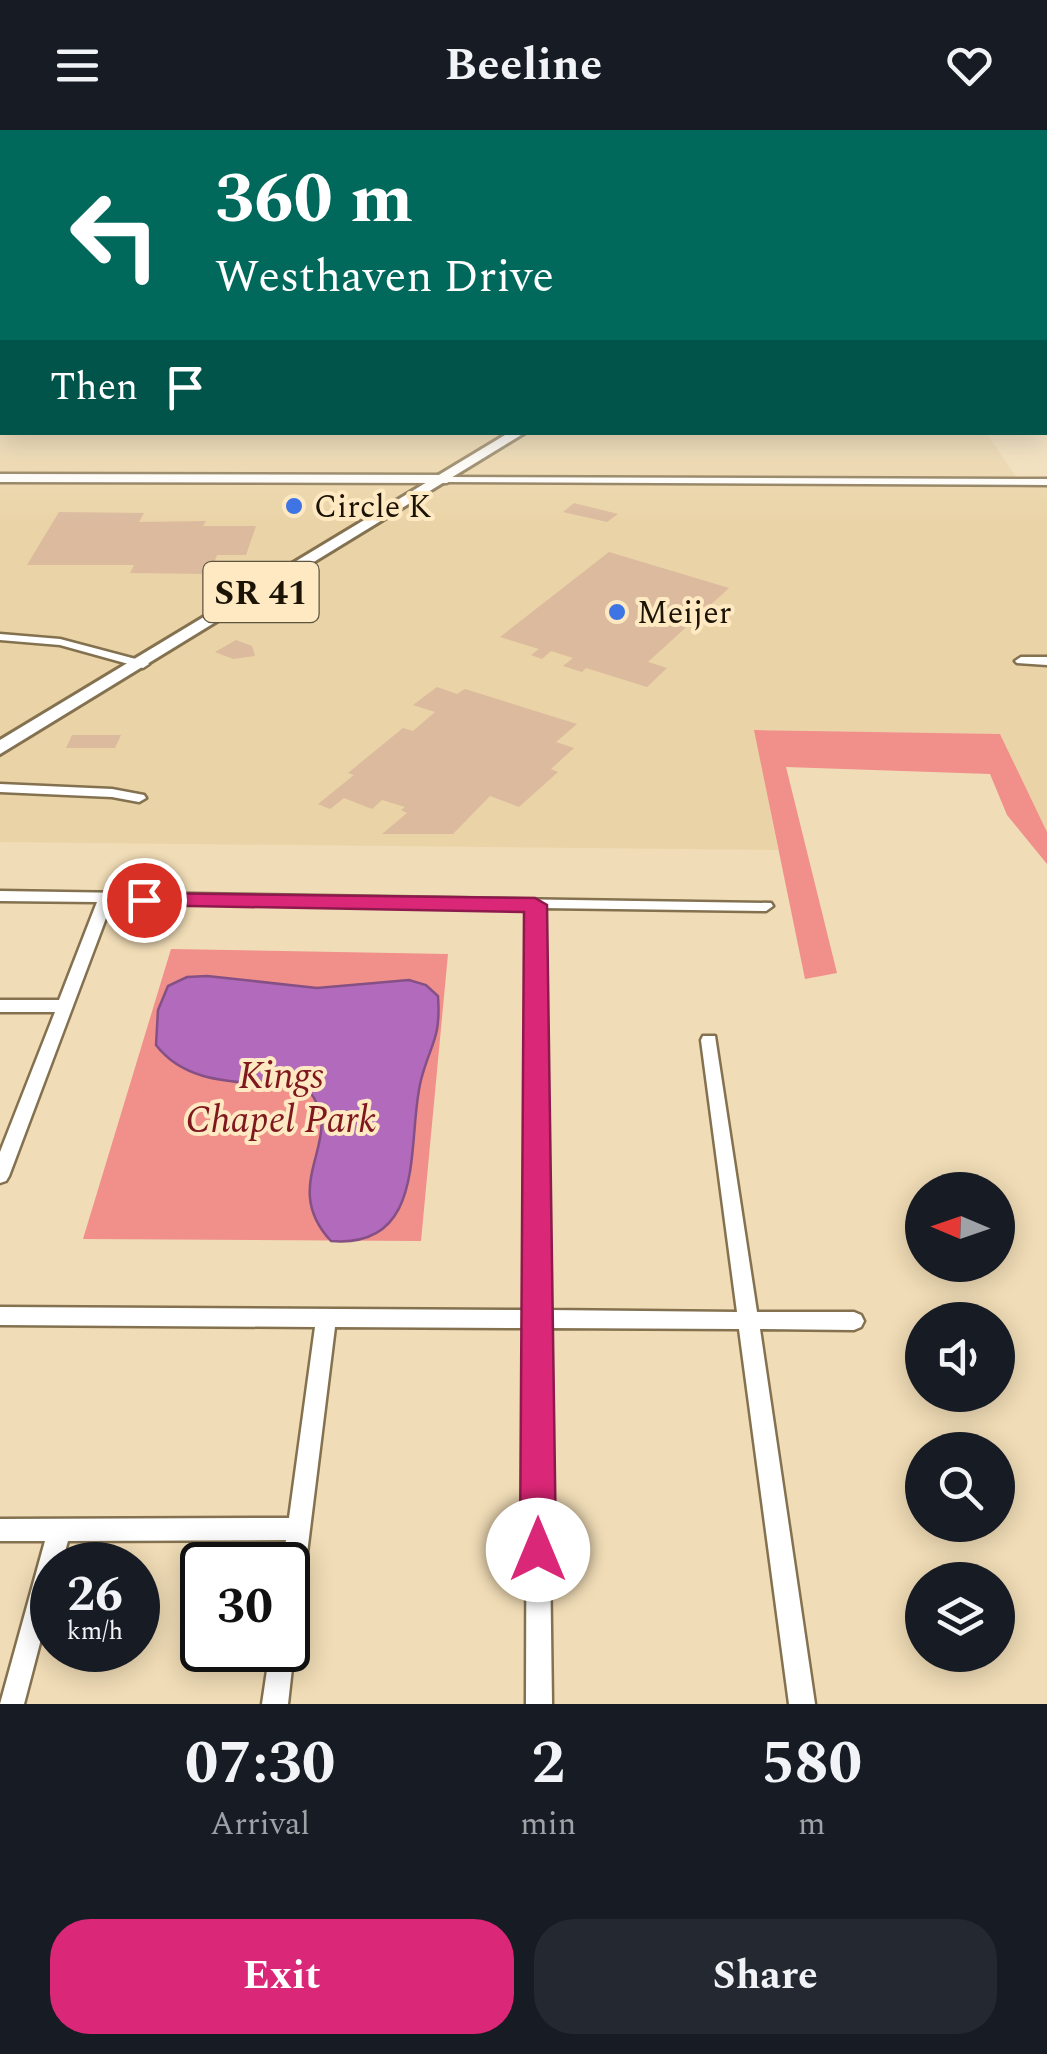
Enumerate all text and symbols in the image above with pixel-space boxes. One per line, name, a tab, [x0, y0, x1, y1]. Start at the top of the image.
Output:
text: Beeline	[445, 31, 602, 100]
icon: menu	[50, 38, 105, 93]
icon: heart	[942, 38, 997, 93]
text: 360 m	[215, 147, 413, 253]
icon: left	[50, 170, 180, 300]
text: Westhaven Drive	[215, 243, 554, 312]
text: Then	[50, 359, 138, 417]
icon: arrive	[158, 360, 213, 415]
place label: Circle K	[314, 483, 431, 532]
marker: Circle K	[283, 495, 305, 517]
road number: SR 41	[204, 562, 318, 622]
place label: Meijer	[637, 589, 731, 638]
marker: Meijer	[606, 601, 628, 623]
pin	[102, 858, 187, 943]
icon: arrive	[117, 873, 172, 928]
park label: Kings Chapel Park	[186, 1048, 377, 1150]
north arrow	[905, 1172, 1015, 1282]
map controls	[905, 1172, 1015, 1672]
button: sound	[905, 1302, 1015, 1412]
button: search	[905, 1432, 1015, 1542]
position arrow	[486, 1498, 590, 1602]
speed limit sign: 30	[180, 1542, 310, 1672]
text: 26	[67, 1557, 123, 1633]
button: layers	[905, 1562, 1015, 1672]
text: km/h	[67, 1613, 123, 1651]
text: 07:30	[185, 1718, 336, 1810]
text: 2	[532, 1718, 565, 1810]
text: 580	[761, 1718, 862, 1810]
text: Arrival	[210, 1800, 310, 1849]
text: min	[520, 1800, 576, 1849]
text: m	[798, 1800, 825, 1849]
button: Exit	[50, 1919, 514, 2034]
button: Share	[534, 1919, 997, 2034]

